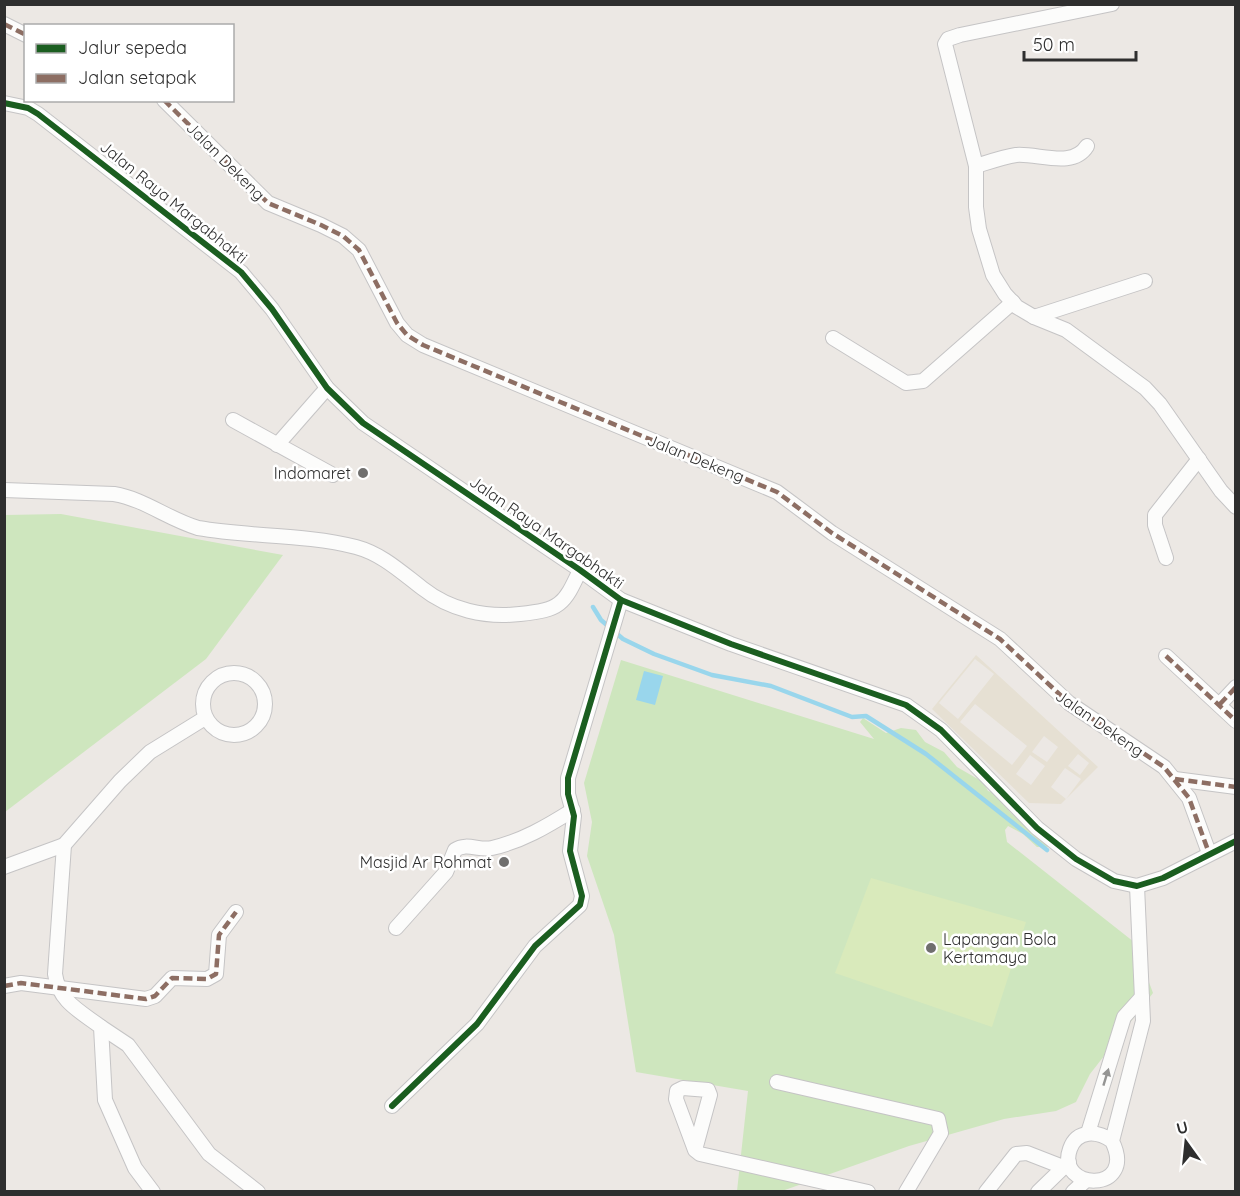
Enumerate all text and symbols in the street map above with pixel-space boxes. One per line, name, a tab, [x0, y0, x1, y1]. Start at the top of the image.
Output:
legend	[24, 24, 234, 102]
scale bar	[1024, 24, 1136, 62]
text: 50 m	[1033, 33, 1075, 56]
text: Jalur sepeda	[78, 36, 187, 59]
text: Jalan setapak	[78, 66, 197, 89]
street label: Jalan Dekeng	[183, 118, 269, 204]
street label: Jalan Raya Margabhakti	[96, 136, 252, 268]
street label: Jalan Dekeng	[645, 429, 747, 487]
place label: Indomaret	[274, 463, 351, 483]
marker: Indomaret	[356, 466, 370, 480]
street label: Jalan Raya Margabhakti	[466, 471, 628, 593]
street label: Jalan Dekeng	[1052, 685, 1148, 761]
place label: Masjid Ar Rohmat	[360, 852, 492, 872]
marker: Masjid Ar Rohmat	[497, 855, 511, 869]
place label: Lapangan Bola Kertamaya	[943, 929, 1057, 967]
marker: Lapangan Bola Kertamaya	[924, 941, 938, 955]
one-way arrow	[1101, 1068, 1111, 1086]
north arrow	[1156, 1112, 1216, 1172]
text: U	[1174, 1116, 1190, 1139]

